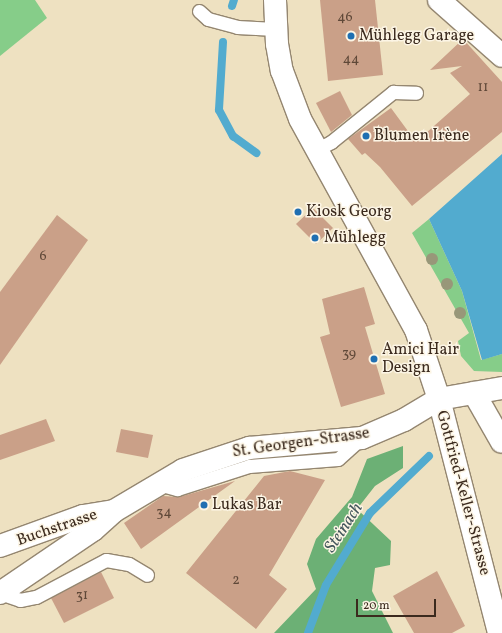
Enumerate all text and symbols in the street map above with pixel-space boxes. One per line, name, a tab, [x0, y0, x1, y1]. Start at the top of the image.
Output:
house number: 46	[337, 10, 353, 26]
place label: Mühlegg Garage	[359, 26, 474, 46]
marker: Mühlegg Garage	[346, 31, 356, 41]
house number: 44	[343, 52, 359, 68]
house number: 11	[478, 80, 488, 96]
place label: Blumen Irène	[374, 126, 469, 146]
marker: Blumen Irène	[361, 131, 371, 141]
place label: Kiosk Georg	[306, 202, 392, 222]
marker: Kiosk Georg	[293, 207, 303, 217]
place label: Mühlegg	[324, 228, 386, 248]
marker: Mühlegg	[309, 232, 321, 244]
house number: 6	[39, 249, 47, 265]
place label: Amici Hair Design	[382, 340, 459, 378]
house number: 39	[342, 346, 356, 362]
marker: Amici Hair Design	[369, 354, 379, 364]
street label: Gottfried-Keller-Strasse	[432, 408, 494, 578]
street label: St. Georgen-Strasse	[231, 424, 371, 462]
place label: Lukas Bar	[212, 495, 281, 515]
water label: Steinach	[320, 499, 368, 557]
marker: Lukas Bar	[199, 500, 209, 510]
street label: Buchstrasse	[14, 505, 100, 551]
house number: 34	[156, 505, 172, 521]
house number: 2	[232, 573, 240, 589]
house number: 31	[76, 588, 88, 604]
scale bar	[358, 591, 438, 617]
text: 20 m	[363, 598, 390, 614]

